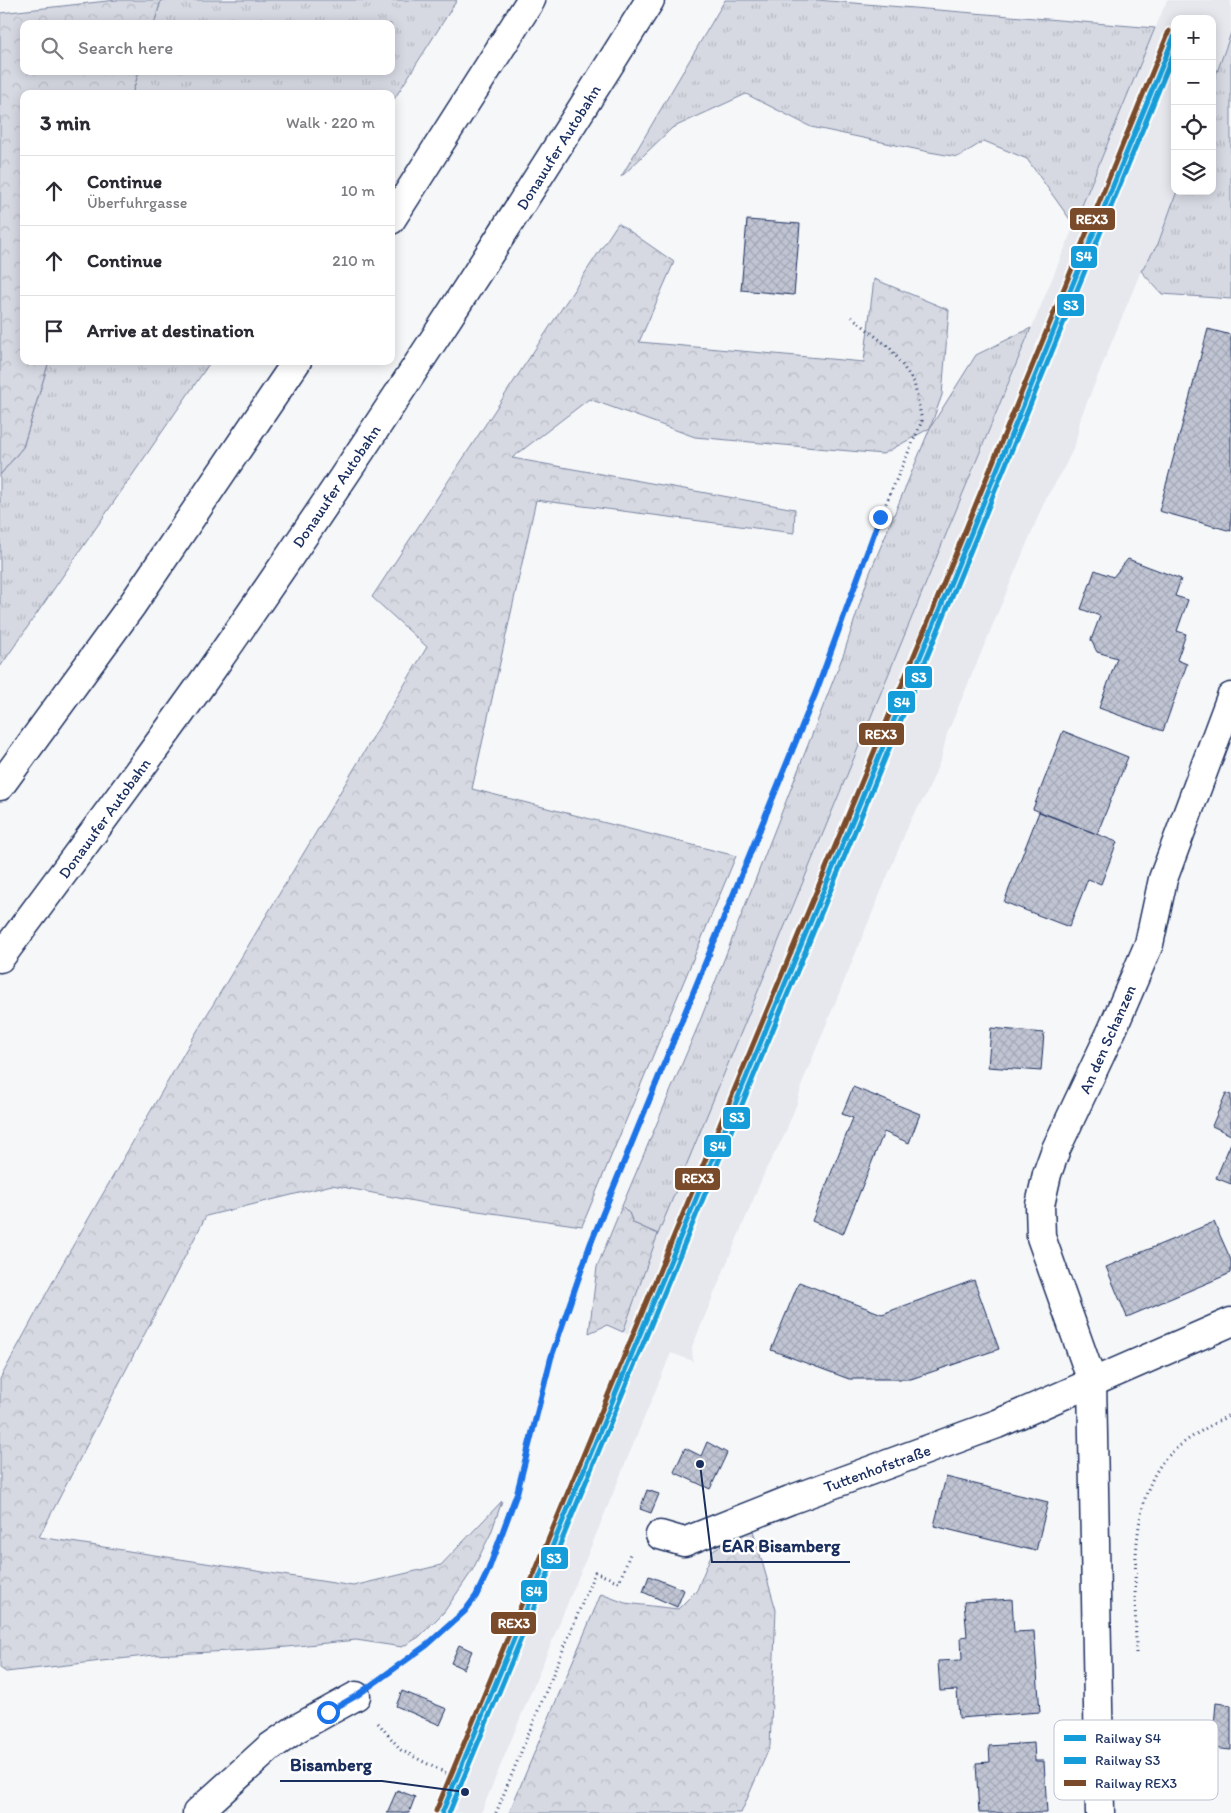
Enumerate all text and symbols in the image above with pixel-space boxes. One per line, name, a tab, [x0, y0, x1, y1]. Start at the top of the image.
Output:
map controls	[1171, 15, 1216, 195]
button: +	[1171, 15, 1216, 60]
search box	[20, 20, 395, 75]
icon: search	[38, 34, 66, 62]
text: Search here	[78, 36, 173, 59]
button: −	[1171, 60, 1216, 105]
street label: Donauufer Autobahn	[512, 81, 605, 213]
button: locate	[1171, 105, 1216, 150]
text: 3 min	[40, 110, 90, 135]
text: Walk · 220 m	[286, 113, 375, 132]
button: layers	[1171, 150, 1216, 195]
text: Continue	[87, 170, 162, 193]
icon: ahead	[40, 177, 68, 205]
text: 10 m	[341, 181, 375, 200]
text: Überfuhrgasse	[87, 193, 187, 212]
line badge: REX3	[1069, 207, 1116, 231]
text: REX3	[1076, 211, 1109, 228]
line badge: S4	[1070, 245, 1098, 269]
icon: ahead	[40, 247, 68, 275]
text: S4	[1076, 248, 1093, 265]
text: Continue	[87, 249, 162, 272]
text: 210 m	[332, 251, 375, 270]
line badge: S3	[1056, 293, 1085, 317]
text: S3	[1063, 297, 1079, 314]
icon: arrive	[40, 317, 68, 345]
text: Arrive at destination	[87, 319, 254, 342]
street label: Donauufer Autobahn	[288, 421, 385, 551]
route end	[869, 506, 892, 529]
line badge: S3	[904, 665, 933, 689]
text: S3	[911, 669, 927, 686]
line badge: S4	[887, 690, 916, 714]
text: S4	[894, 694, 911, 711]
line badge: REX3	[858, 722, 905, 746]
text: REX3	[865, 726, 898, 743]
street label: Donauufer Autobahn	[54, 754, 154, 882]
street label: An den Schanzen	[1075, 981, 1140, 1097]
line badge: S3	[722, 1106, 751, 1130]
text: S3	[729, 1109, 745, 1126]
line badge: S4	[703, 1134, 732, 1158]
text: S4	[710, 1138, 727, 1155]
line badge: REX3	[674, 1167, 721, 1191]
text: REX3	[682, 1170, 715, 1187]
street label: Tuttenhofstraße	[821, 1440, 933, 1497]
callout: EAR Bisamberg	[712, 1529, 850, 1562]
text: EAR Bisamberg	[722, 1535, 841, 1557]
line badge: S3	[540, 1546, 569, 1570]
text: S3	[546, 1550, 562, 1567]
line badge: S4	[520, 1579, 548, 1603]
text: S4	[526, 1583, 543, 1600]
line badge: REX3	[490, 1611, 537, 1635]
text: REX3	[498, 1615, 531, 1632]
route start	[317, 1701, 340, 1724]
legend	[1054, 1720, 1218, 1800]
text: Railway S4	[1095, 1730, 1162, 1747]
callout: Bisamberg	[280, 1748, 382, 1781]
text: Railway S3	[1095, 1752, 1161, 1769]
text: Bisamberg	[290, 1754, 373, 1776]
text: Railway REX3	[1095, 1775, 1178, 1792]

